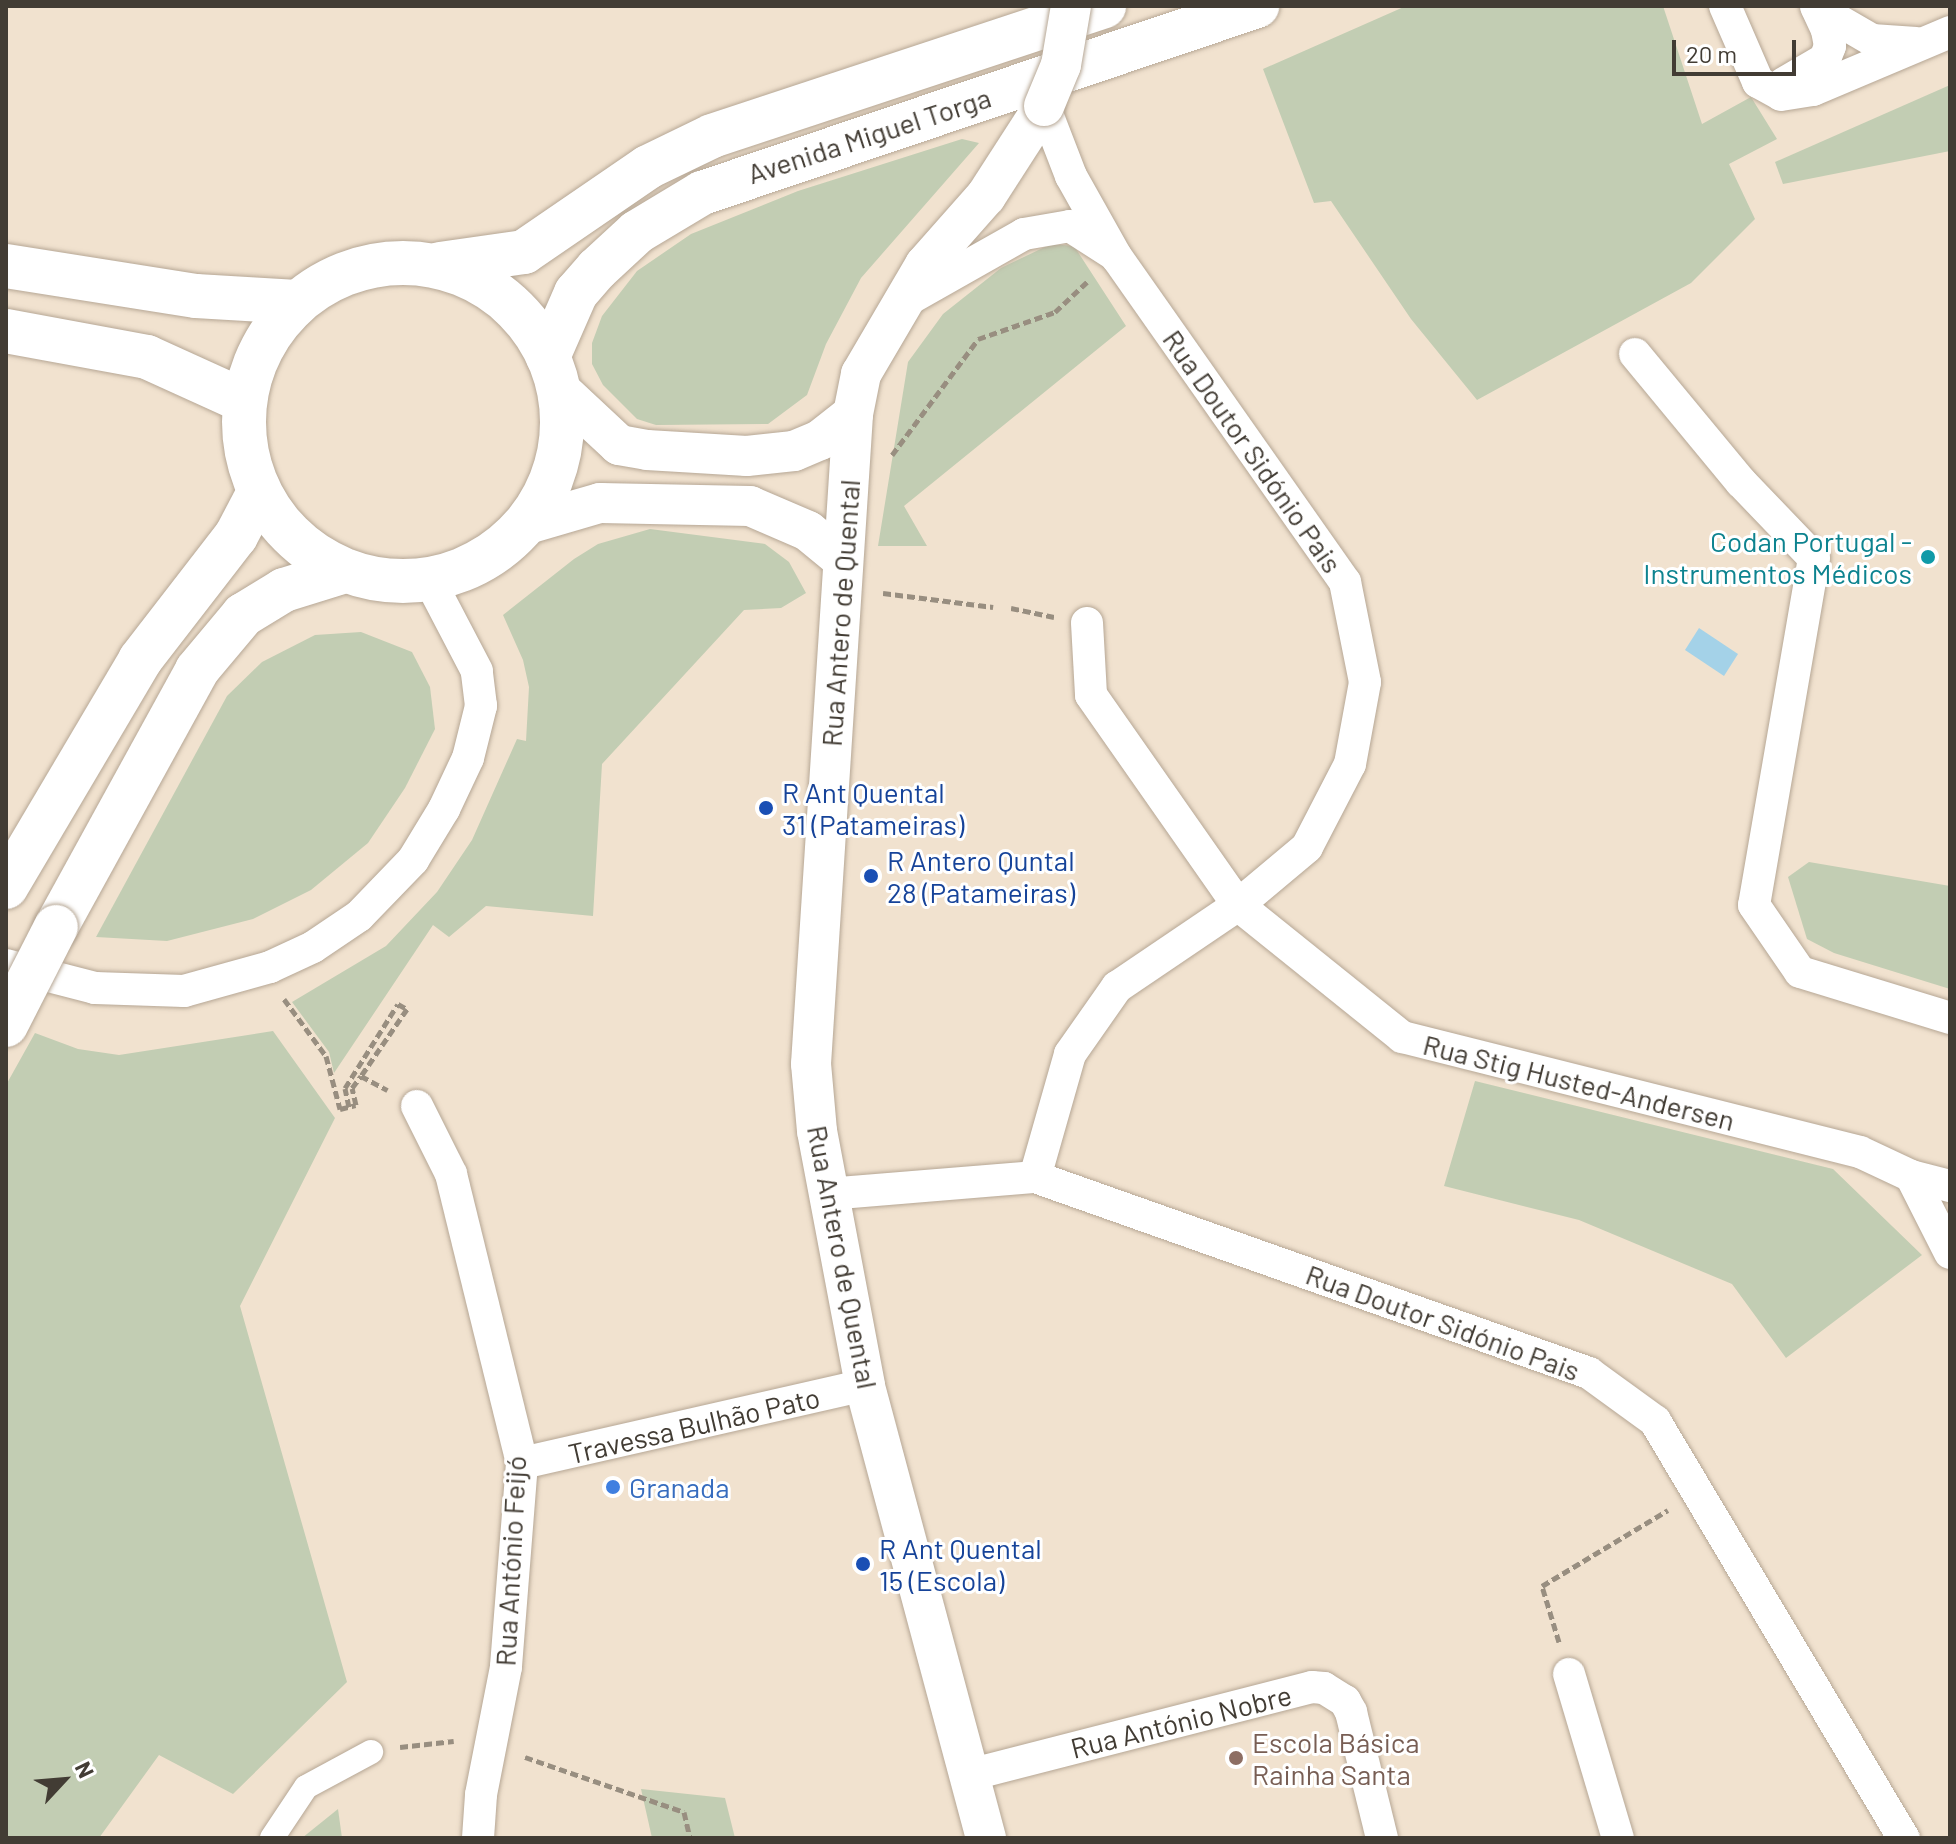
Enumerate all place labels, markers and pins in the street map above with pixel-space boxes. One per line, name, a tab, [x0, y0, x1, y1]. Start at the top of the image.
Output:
place label: Codan Portugal - Instrumentos Médicos	[1643, 524, 1912, 590]
marker: Codan Portugal - Instrumentos Médicos	[1919, 548, 1937, 566]
place label: R Ant Quental 31 (Patameiras)	[782, 775, 964, 841]
marker: R Ant Quental 31 (Patameiras)	[757, 799, 775, 817]
place label: R Antero Quntal 28 (Patameiras)	[887, 843, 1075, 909]
marker: R Antero Quntal 28 (Patameiras)	[862, 867, 880, 885]
place label: Granada	[629, 1470, 730, 1504]
marker: Granada	[604, 1478, 622, 1496]
place label: R Ant Quental 15 (Escola)	[879, 1531, 1042, 1597]
marker: R Ant Quental 15 (Escola)	[854, 1555, 872, 1573]
place label: Escola Básica Rainha Santa	[1252, 1725, 1420, 1791]
marker: Escola Básica Rainha Santa	[1227, 1749, 1245, 1767]

